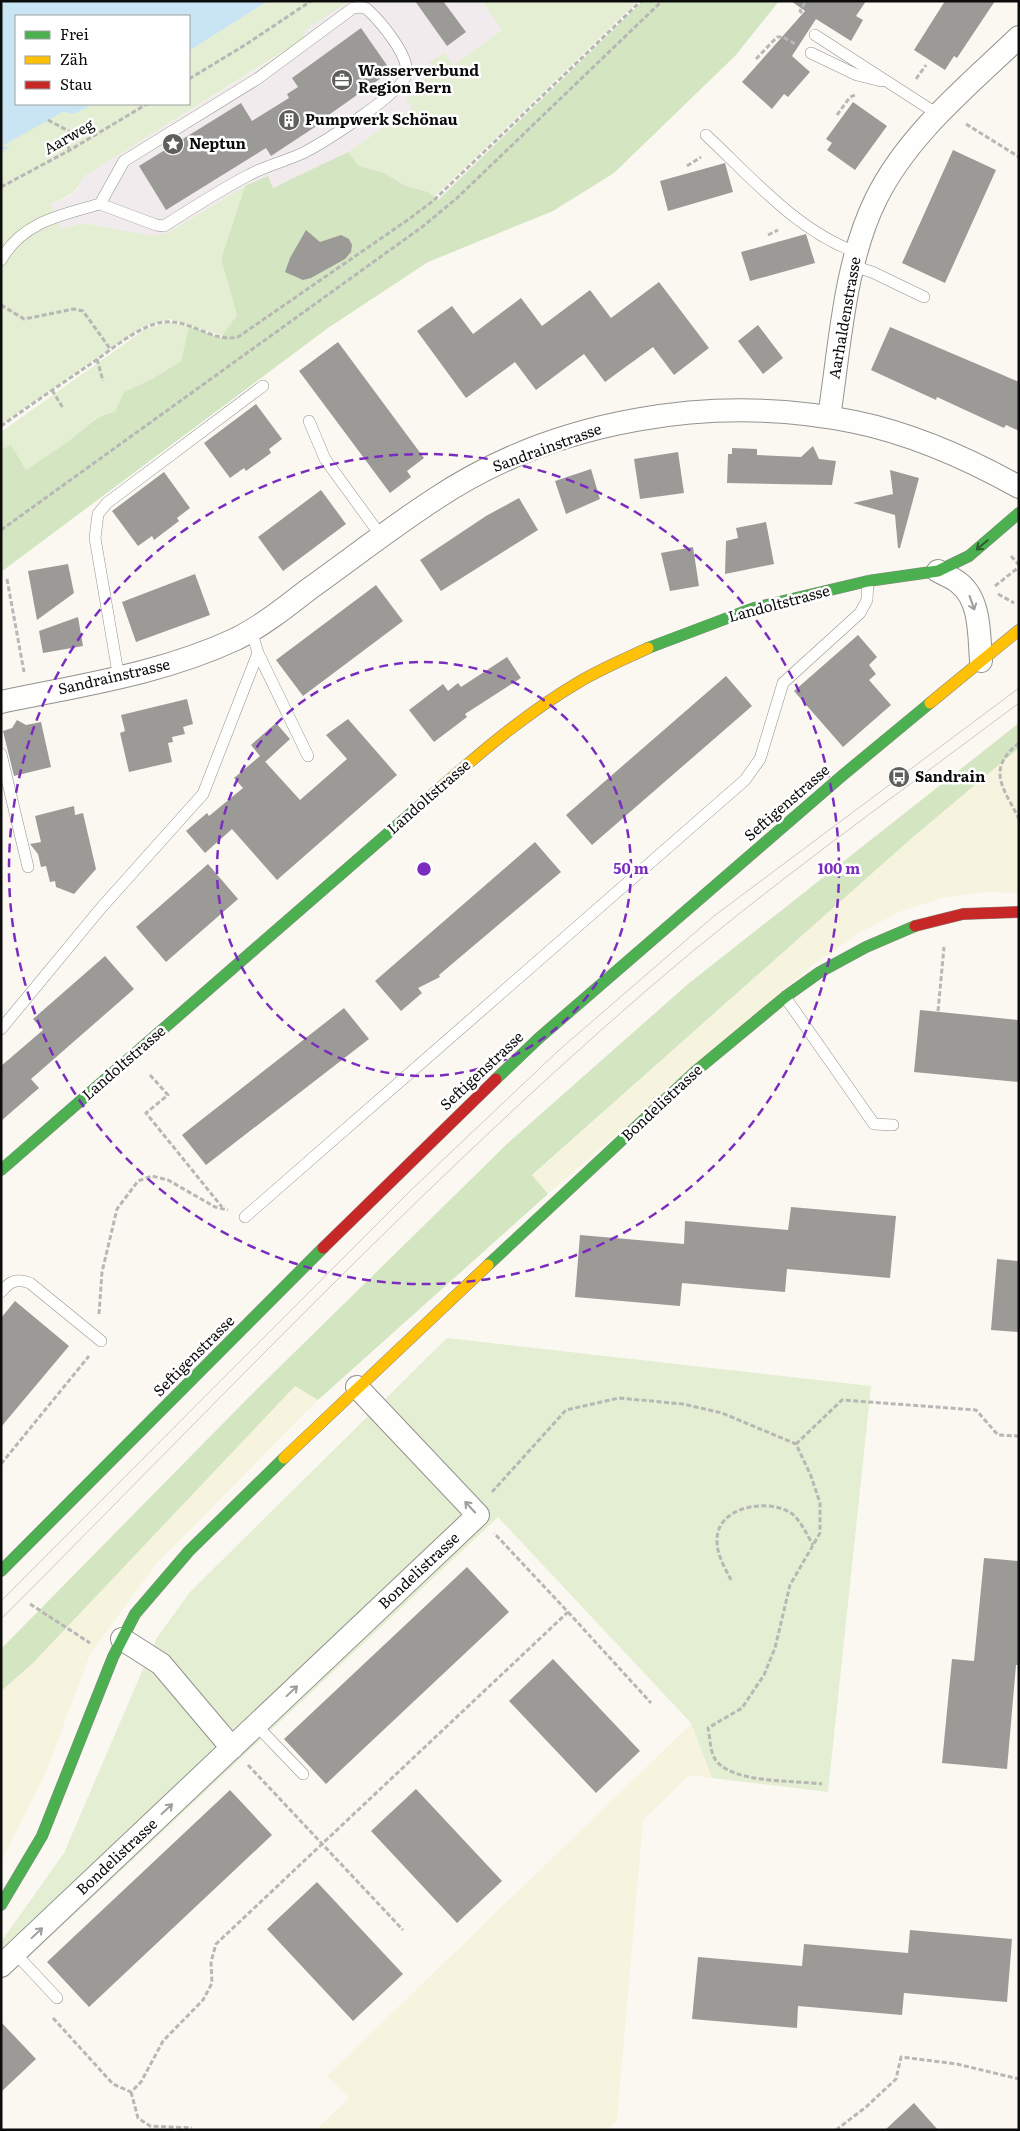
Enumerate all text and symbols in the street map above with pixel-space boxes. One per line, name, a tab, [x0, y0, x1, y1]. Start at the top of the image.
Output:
legend	[15, 15, 190, 105]
text: Frei	[60, 22, 89, 45]
text: Zäh	[60, 47, 88, 70]
place label: Wasserverbund Region Bern	[358, 58, 479, 98]
office icon: Wasserverbund Region Bern	[330, 68, 354, 92]
text: Stau	[60, 72, 92, 95]
place label: Pumpwerk Schönau	[305, 107, 458, 130]
building icon: Pumpwerk Schönau	[277, 108, 301, 132]
street label: Aarweg	[39, 112, 98, 159]
place label: Neptun	[189, 131, 247, 154]
place icon: Neptun	[161, 132, 185, 156]
street label: Aarhaldenstrasse	[821, 255, 866, 381]
street label: Sandrainstrasse	[489, 416, 604, 477]
one-way arrow	[976, 539, 989, 550]
street label: Landoltstrasse	[725, 578, 832, 627]
one-way arrow	[968, 595, 977, 610]
street label: Sandrainstrasse	[55, 651, 172, 700]
street label: Landoltstrasse	[381, 753, 475, 839]
street label: Seftigenstrasse	[738, 758, 834, 846]
place label: Sandrain	[915, 764, 986, 787]
bus stop icon: Sandrain	[887, 765, 911, 789]
text: 50 m	[613, 856, 649, 879]
text: 100 m	[818, 856, 860, 879]
centre of rings	[415, 860, 433, 878]
street label: Landoltstrasse	[76, 1019, 170, 1105]
street label: Seftigenstrasse	[434, 1025, 528, 1115]
street label: Bondelistrasse	[615, 1058, 707, 1146]
street label: Seftigenstrasse	[147, 1309, 239, 1401]
one-way arrow	[464, 1501, 476, 1513]
street label: Bondelistrasse	[372, 1526, 464, 1614]
one-way arrow	[286, 1685, 298, 1697]
one-way arrow	[161, 1803, 174, 1815]
street label: Bondelistrasse	[70, 1812, 162, 1900]
one-way arrow	[30, 1927, 42, 1939]

